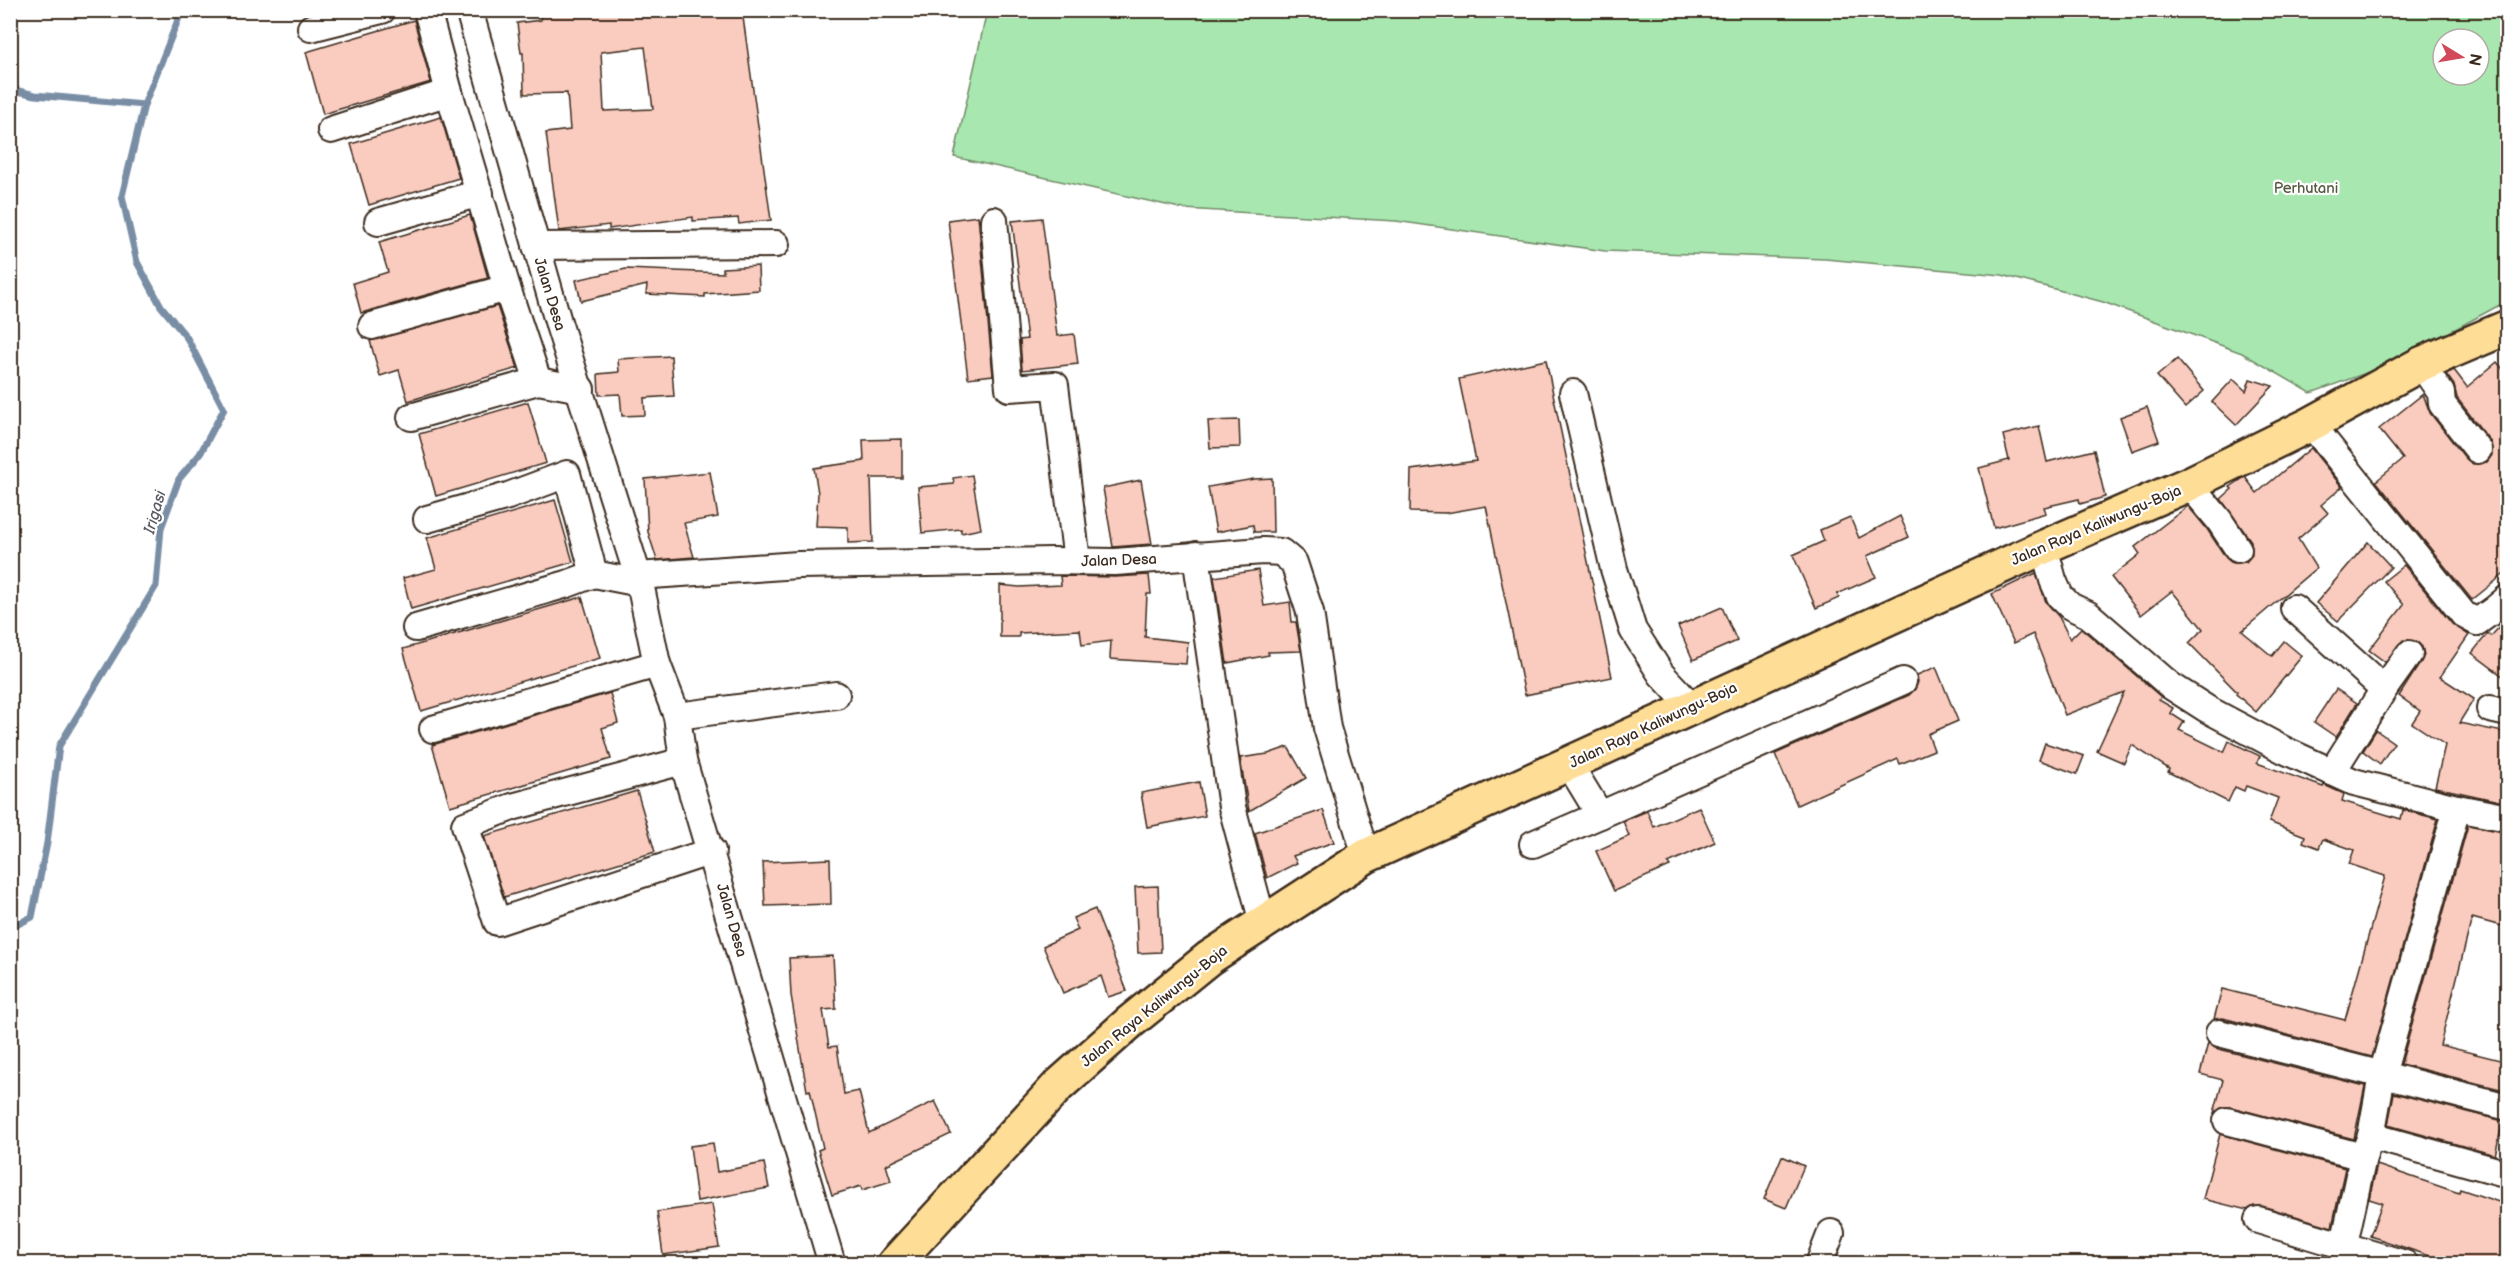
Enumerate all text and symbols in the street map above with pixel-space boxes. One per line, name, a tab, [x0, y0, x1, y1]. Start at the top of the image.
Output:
north arrow	[2431, 27, 2491, 87]
text: N	[2464, 52, 2485, 67]
park label: Perhutani	[2274, 179, 2338, 198]
street label: Jalan Desa	[529, 255, 570, 333]
street label: Jalan Raya Kaliwungu-Boja	[2008, 481, 2184, 570]
water label: Irigasi	[140, 487, 171, 537]
street label: Jalan Desa	[1081, 550, 1157, 571]
street label: Jalan Raya Kaliwungu-Boja	[1566, 678, 1740, 773]
street label: Jalan Desa	[712, 881, 751, 959]
street label: Jalan Raya Kaliwungu-Boja	[1077, 941, 1231, 1071]

